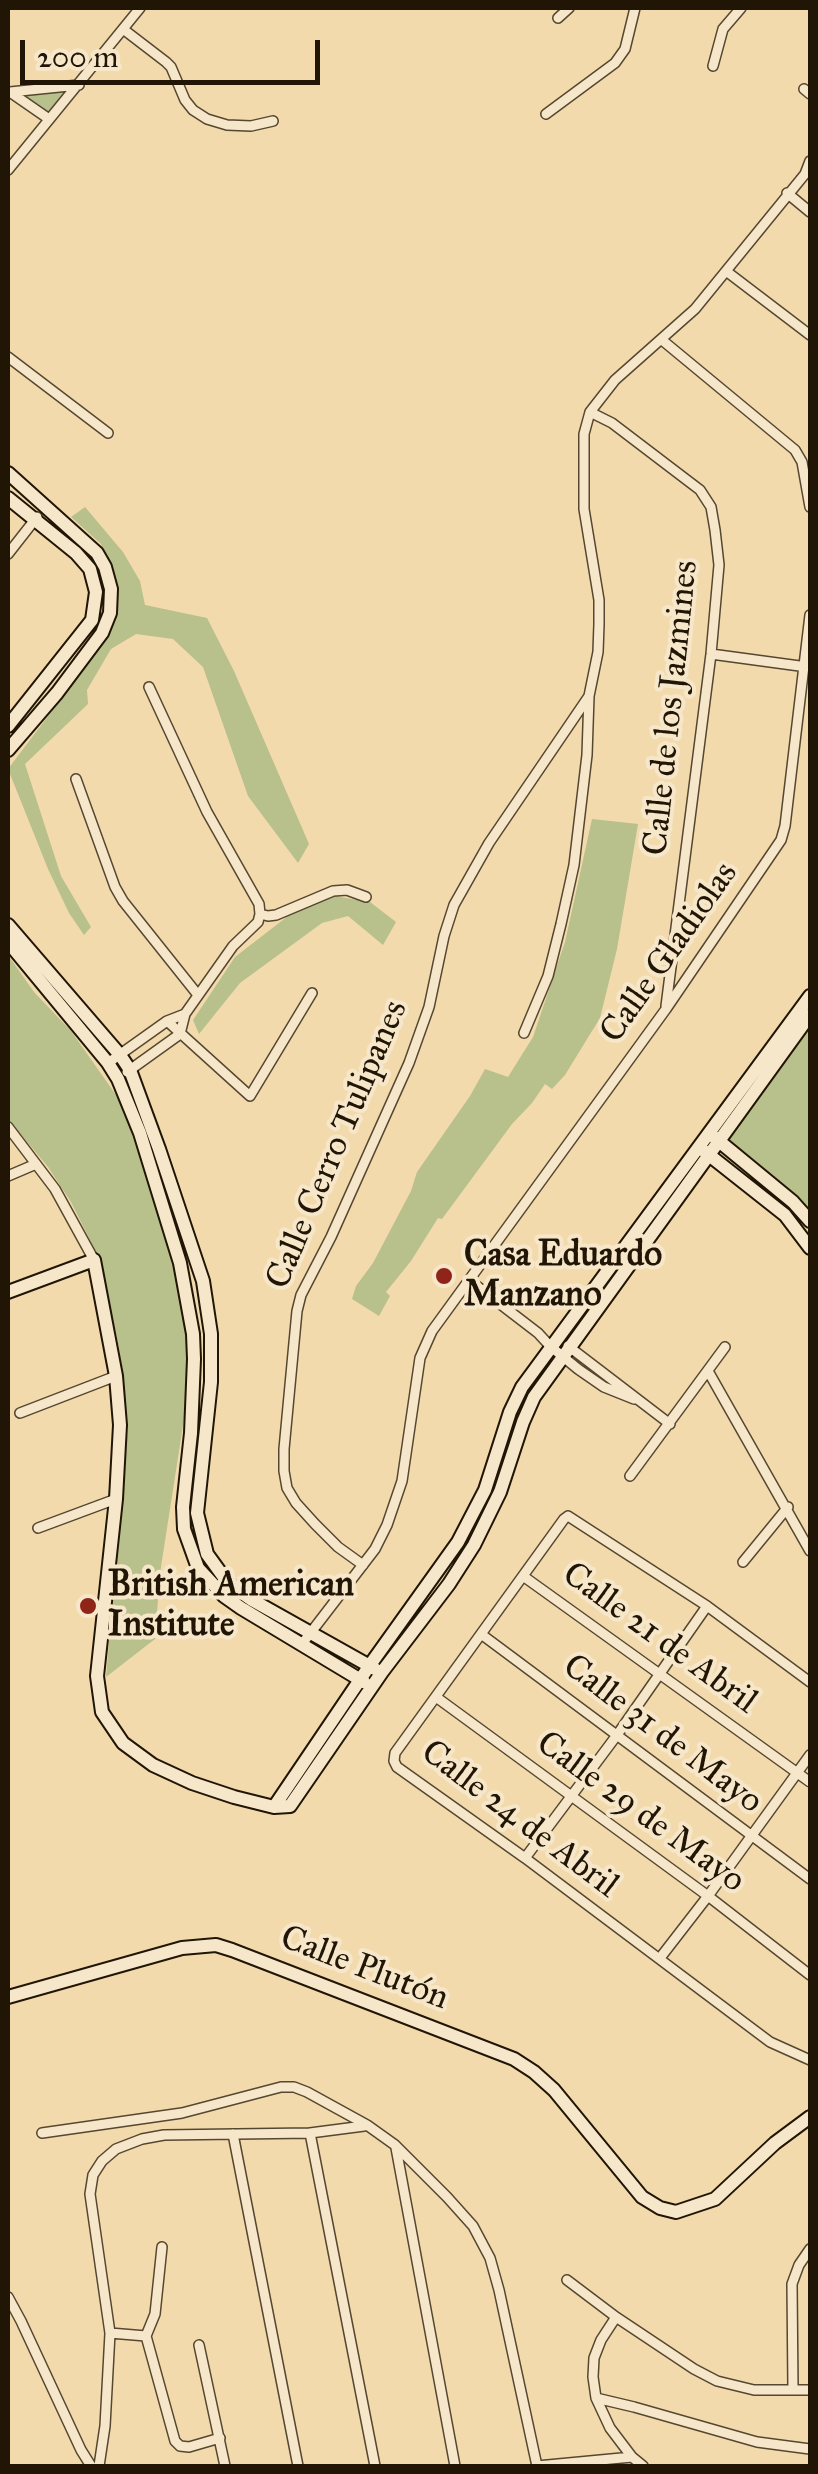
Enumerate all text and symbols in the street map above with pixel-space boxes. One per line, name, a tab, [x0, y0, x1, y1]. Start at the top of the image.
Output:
scale bar	[25, 20, 325, 82]
text: 200 m	[37, 39, 118, 75]
street label: Calle de los Jazmines	[636, 558, 708, 858]
street label: Calle Gladiolas	[592, 854, 748, 1052]
street label: Calle Cerro Tulipanes	[258, 994, 418, 1296]
place label: Casa Eduardo Manzano	[464, 1235, 662, 1317]
marker: Casa Eduardo Manzano	[433, 1265, 455, 1287]
street label: Calle 21 de Abril	[553, 1554, 765, 1724]
place label: British American Institute	[108, 1565, 354, 1647]
marker: British American Institute	[77, 1595, 99, 1617]
street label: Calle 31 de Mayo	[554, 1646, 770, 1824]
street label: Calle 29 de Mayo	[528, 1723, 752, 1903]
street label: Calle 24 de Abril	[412, 1732, 626, 1908]
street label: Calle Plutón	[274, 1918, 454, 2020]

